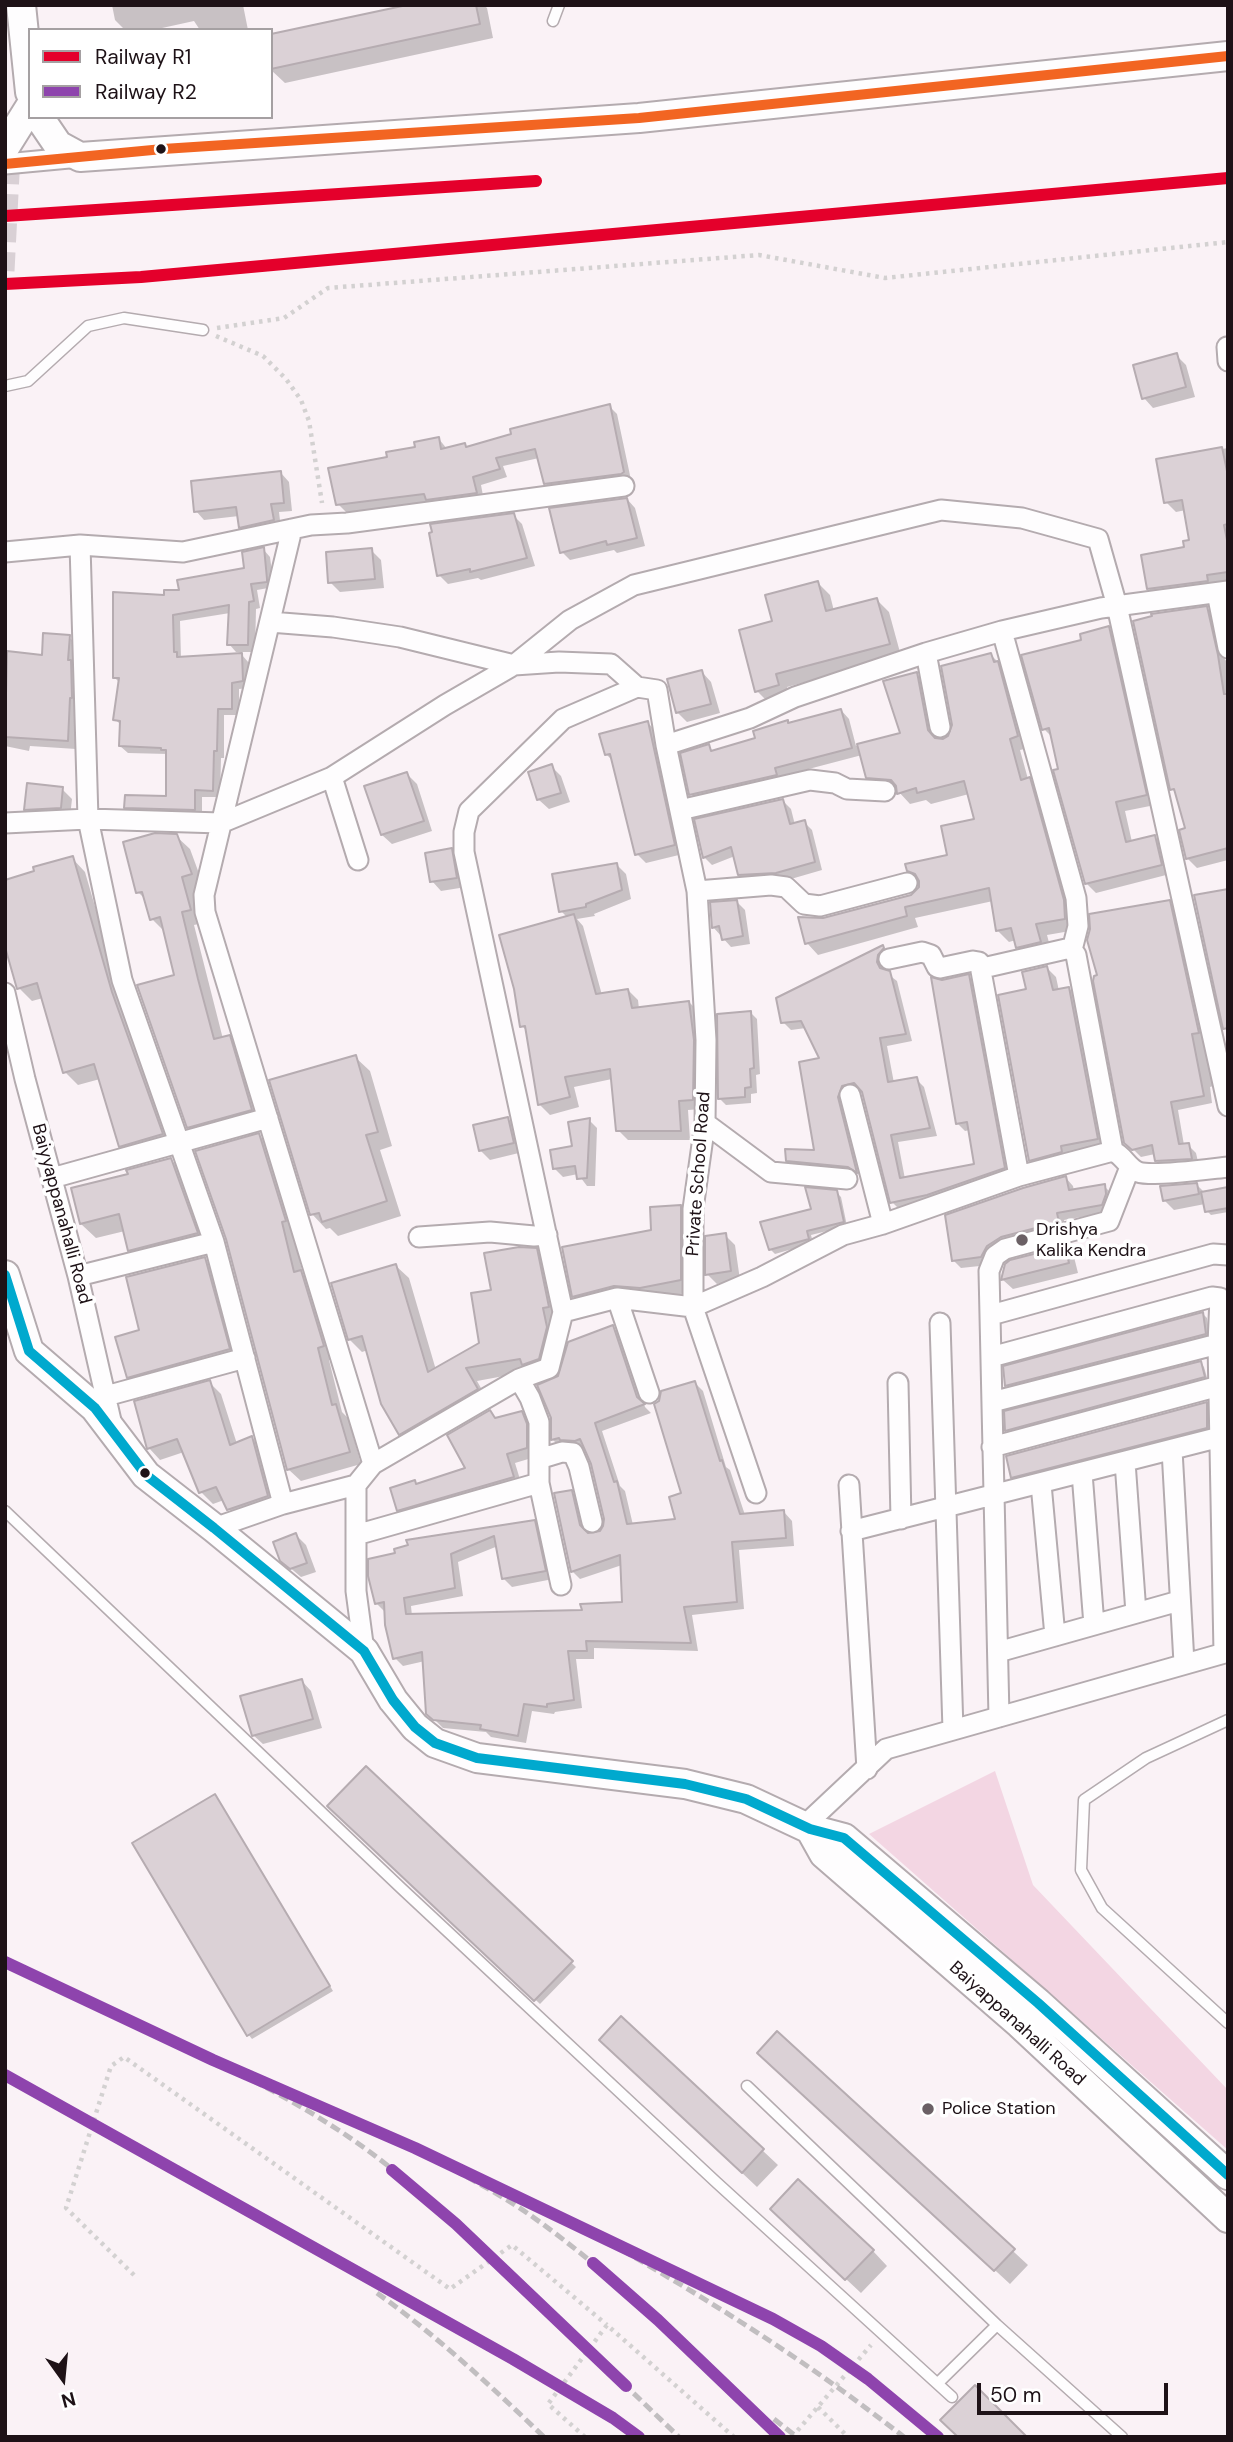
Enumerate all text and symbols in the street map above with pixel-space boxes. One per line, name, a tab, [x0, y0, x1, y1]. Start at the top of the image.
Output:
legend	[28, 28, 273, 119]
text: Railway R1	[95, 43, 191, 71]
text: Railway R2	[95, 78, 197, 106]
unlabelled marker	[154, 142, 168, 156]
street label: Private School Road	[682, 1091, 716, 1257]
street label: Baiyyappanahalli Road	[27, 1121, 95, 1307]
place label: Drishya Kalika Kendra	[1036, 1219, 1146, 1262]
marker: Drishya Kalika Kendra	[1014, 1232, 1030, 1248]
unlabelled marker	[138, 1466, 152, 1480]
street label: Baiyappanahalli Road	[944, 1957, 1090, 2091]
place label: Police Station	[942, 2098, 1056, 2120]
marker: Police Station	[920, 2101, 936, 2117]
north arrow	[28, 2344, 98, 2414]
scale bar	[981, 2368, 1172, 2412]
text: 50 m	[990, 2381, 1041, 2409]
text: N	[59, 2386, 79, 2414]

